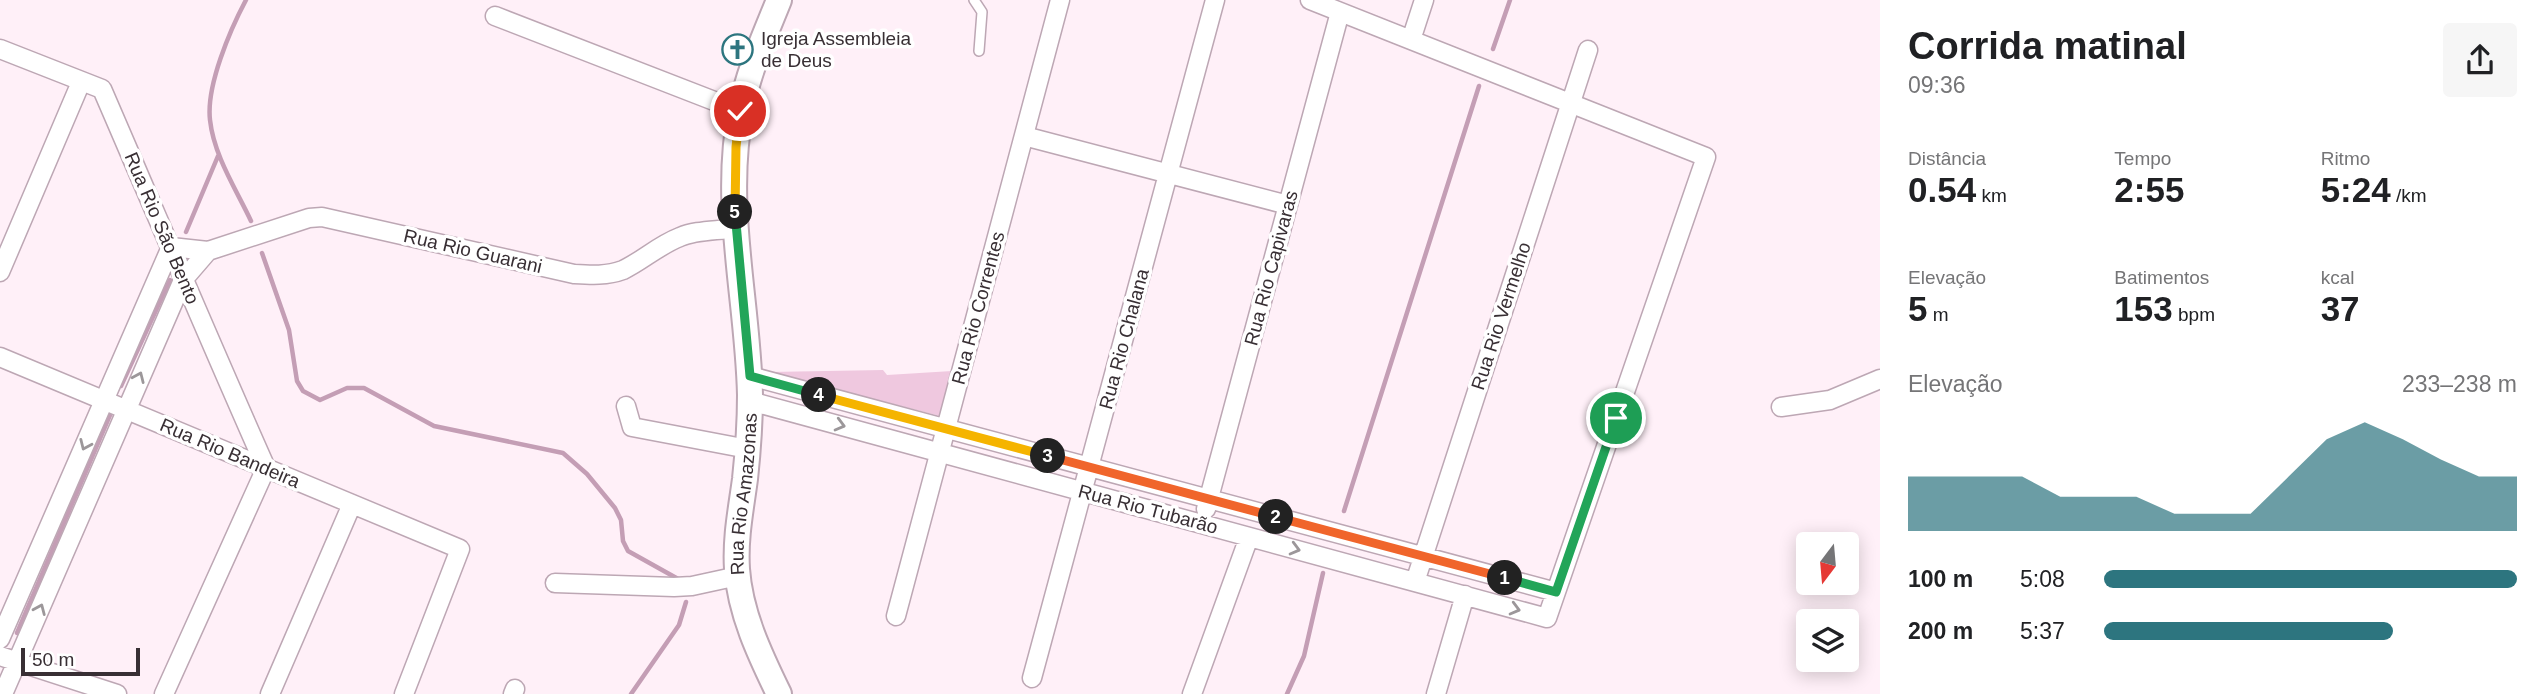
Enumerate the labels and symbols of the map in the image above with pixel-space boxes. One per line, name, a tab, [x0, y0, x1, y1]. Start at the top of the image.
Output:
place label: Igreja Assembleia de Deus	[761, 28, 911, 71]
church icon: Igreja Assembleia de Deus	[721, 32, 755, 66]
pin	[710, 81, 770, 141]
street label: Rua Rio São Bento	[121, 149, 203, 307]
street label: Rua Rio Capivaras	[1240, 188, 1302, 348]
pin: 5	[718, 194, 752, 230]
street label: Rua Rio Guarani	[402, 225, 544, 277]
street label: Rua Rio Correntes	[947, 229, 1009, 387]
street label: Rua Rio Vermelho	[1467, 239, 1535, 393]
street label: Rua Rio Chalana	[1095, 266, 1153, 412]
one-way arrow	[131, 372, 145, 384]
pin: 4	[802, 378, 836, 412]
pin	[1586, 388, 1646, 448]
street label: Rua Rio Amazonas	[726, 413, 760, 576]
street label: Rua Rio Bandeira	[157, 414, 304, 492]
one-way arrow	[833, 417, 845, 432]
one-way arrow	[79, 437, 93, 450]
pin: 3	[1030, 438, 1066, 474]
street label: Rua Rio Tubarão	[1076, 480, 1220, 538]
pin: 2	[1258, 500, 1294, 534]
north arrow	[1796, 532, 1858, 595]
one-way arrow	[1289, 541, 1301, 555]
pin: 1	[1488, 560, 1522, 596]
one-way arrow	[1509, 601, 1521, 615]
one-way arrow	[32, 603, 46, 616]
scale bar	[21, 645, 140, 677]

